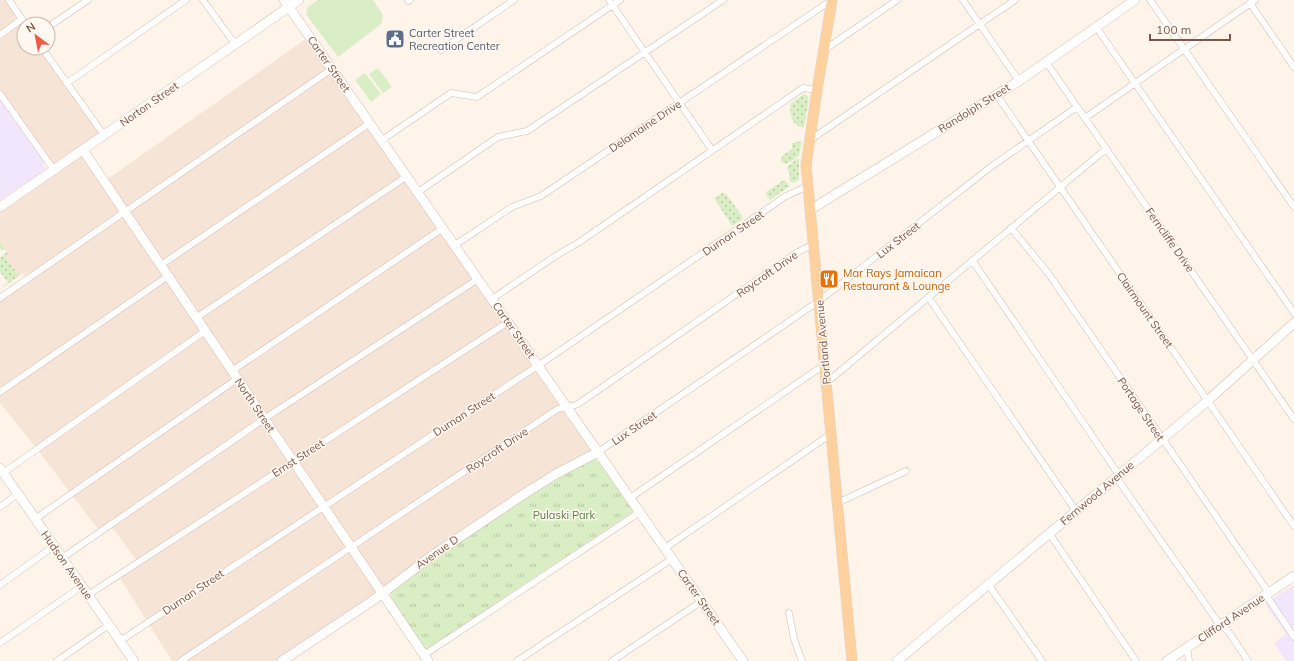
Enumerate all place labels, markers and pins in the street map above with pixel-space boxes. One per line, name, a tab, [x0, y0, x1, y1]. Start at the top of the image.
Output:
place label: Carter Street Recreation Center	[409, 26, 500, 53]
public building icon: Carter Street Recreation Center	[384, 28, 406, 50]
place label: Mar Rays Jamaican Restaurant & Lounge	[843, 266, 950, 293]
restaurant icon: Mar Rays Jamaican Restaurant & Lounge	[818, 268, 840, 290]

